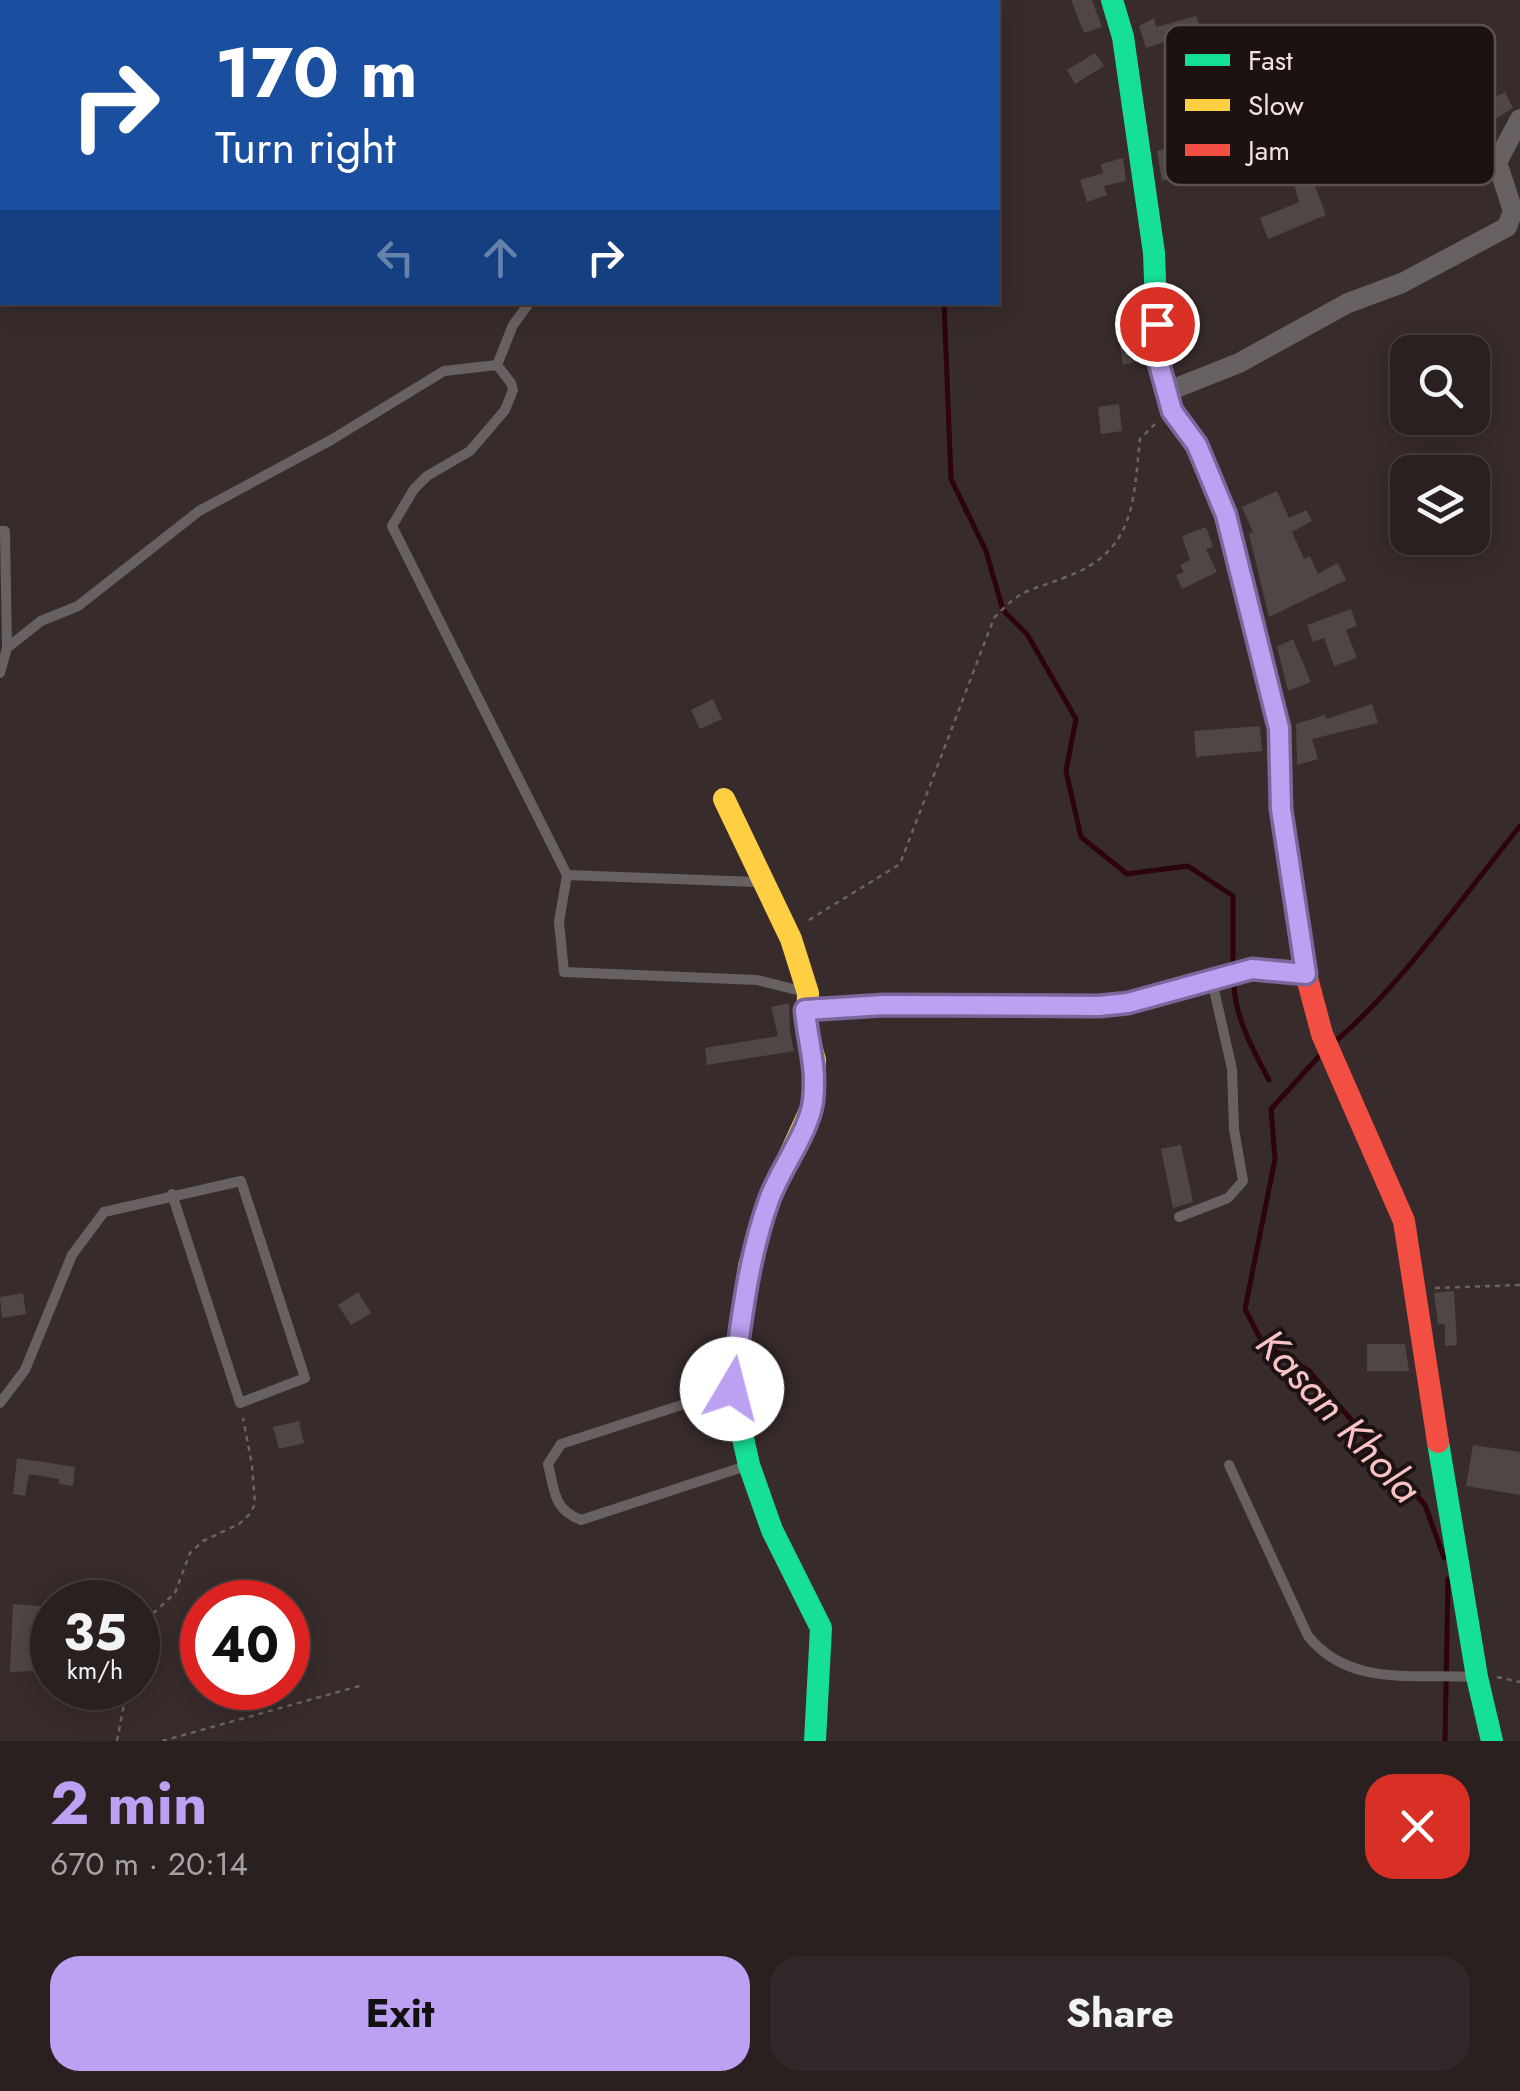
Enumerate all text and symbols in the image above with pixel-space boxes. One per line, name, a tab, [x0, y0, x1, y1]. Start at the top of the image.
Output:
text: 170 m	[215, 22, 418, 123]
legend	[1165, 25, 1495, 185]
icon: right	[50, 40, 180, 170]
text: Fast	[1248, 40, 1293, 81]
text: Slow	[1248, 85, 1304, 126]
text: Turn right	[215, 115, 396, 180]
text: Jam	[1244, 130, 1290, 171]
icon: left	[368, 230, 423, 285]
icon: ahead	[473, 230, 528, 285]
icon: right	[578, 230, 633, 285]
pin	[1115, 282, 1200, 367]
icon: arrive	[1130, 297, 1185, 352]
map controls	[1390, 335, 1490, 555]
button: search	[1390, 335, 1490, 435]
button: layers	[1390, 455, 1490, 555]
water label: Kasan Khola	[1242, 1315, 1436, 1517]
position arrow	[680, 1337, 784, 1441]
speed limit sign: 40	[180, 1580, 310, 1710]
text: 35	[63, 1596, 127, 1669]
text: km/h	[67, 1652, 123, 1688]
text: 2 min	[50, 1760, 208, 1847]
button: close	[1365, 1774, 1470, 1879]
text: 670 m · 20:14	[50, 1841, 248, 1887]
button: Exit	[50, 1956, 750, 2071]
button: Share	[770, 1956, 1470, 2071]

